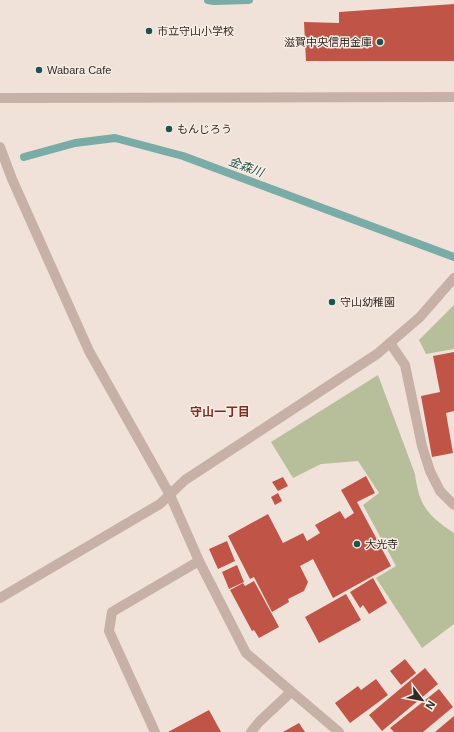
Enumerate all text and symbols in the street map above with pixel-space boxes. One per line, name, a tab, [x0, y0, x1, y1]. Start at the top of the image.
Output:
place label: 市立守山小学校	[157, 25, 234, 37]
marker: 市立守山小学校	[144, 26, 154, 36]
place label: 滋賀中央信用金庫	[284, 36, 372, 48]
marker: 滋賀中央信用金庫	[375, 37, 385, 47]
place label: Wabara Cafe	[47, 64, 111, 76]
marker: Wabara Cafe	[34, 65, 44, 75]
place label: もんじろう	[177, 123, 232, 135]
marker: もんじろう	[164, 124, 174, 134]
water label: 金森川	[227, 154, 267, 180]
place label: 守山幼稚園	[340, 296, 395, 308]
marker: 守山幼稚園	[327, 297, 337, 307]
district label: 守山一丁目	[190, 405, 250, 419]
place label: 大光寺	[365, 538, 398, 550]
marker: 大光寺	[352, 539, 362, 549]
north arrow	[402, 680, 442, 720]
text: N	[423, 699, 438, 712]

